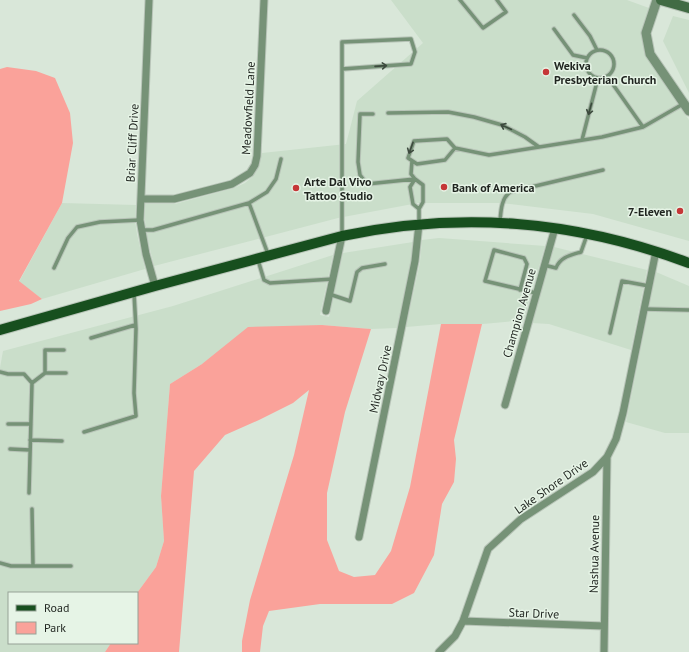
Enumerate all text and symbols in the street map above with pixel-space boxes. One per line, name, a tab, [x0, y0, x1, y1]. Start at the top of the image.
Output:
place label: Wekiva Presbyterian Church	[554, 58, 656, 87]
street label: Meadowfield Lane	[238, 61, 258, 155]
one-way arrow	[374, 62, 387, 69]
marker: Wekiva Presbyterian Church	[541, 67, 551, 77]
one-way arrow	[586, 102, 594, 115]
street label: Briar Cliff Drive	[122, 103, 142, 183]
one-way arrow	[500, 123, 512, 130]
one-way arrow	[407, 142, 415, 154]
place label: Arte Dal Vivo Tattoo Studio	[304, 174, 373, 203]
place label: Bank of America	[452, 180, 535, 195]
marker: Bank of America	[439, 182, 449, 192]
marker: Arte Dal Vivo Tattoo Studio	[291, 183, 301, 193]
place label: 7-Eleven	[628, 204, 672, 219]
marker: 7-Eleven	[675, 206, 685, 216]
street label: Champion Avenue	[499, 267, 539, 359]
street label: Midway Drive	[365, 344, 395, 414]
street label: Lake Shore Drive	[511, 455, 591, 517]
street label: Nashua Avenue	[586, 515, 602, 593]
legend	[8, 592, 138, 644]
text: Road	[44, 600, 69, 615]
street label: Star Drive	[508, 605, 560, 621]
text: Park	[44, 620, 66, 635]

